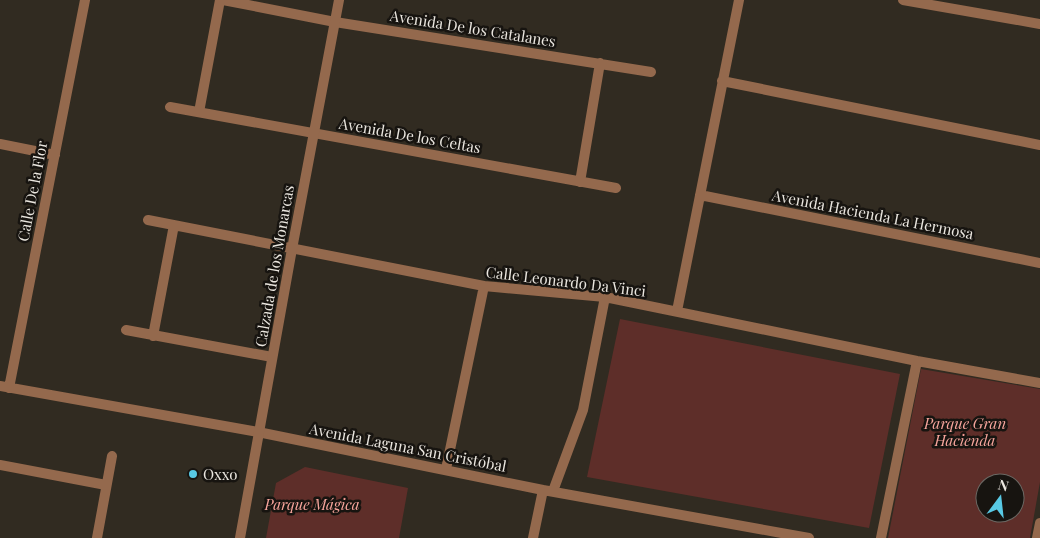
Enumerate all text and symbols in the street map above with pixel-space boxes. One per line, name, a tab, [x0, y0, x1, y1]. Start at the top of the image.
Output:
street label: Avenida De los Catalanes	[388, 5, 557, 51]
street label: Avenida De los Celtas	[337, 113, 482, 157]
street label: Calle De la Flor	[12, 139, 52, 243]
street label: Calzada de los Monarcas	[250, 183, 298, 349]
street label: Avenida Hacienda La Hermosa	[770, 184, 976, 243]
street label: Calle Leonardo Da Vinci	[485, 261, 648, 301]
park label: Parque Gran Hacienda	[923, 413, 1006, 450]
street label: Avenida Laguna San Cristóbal	[307, 418, 508, 476]
place label: Oxxo	[203, 464, 237, 484]
marker: Oxxo	[187, 468, 199, 480]
north arrow	[975, 473, 1025, 523]
text: N	[996, 474, 1011, 495]
park label: Parque Mágica	[263, 494, 360, 514]

